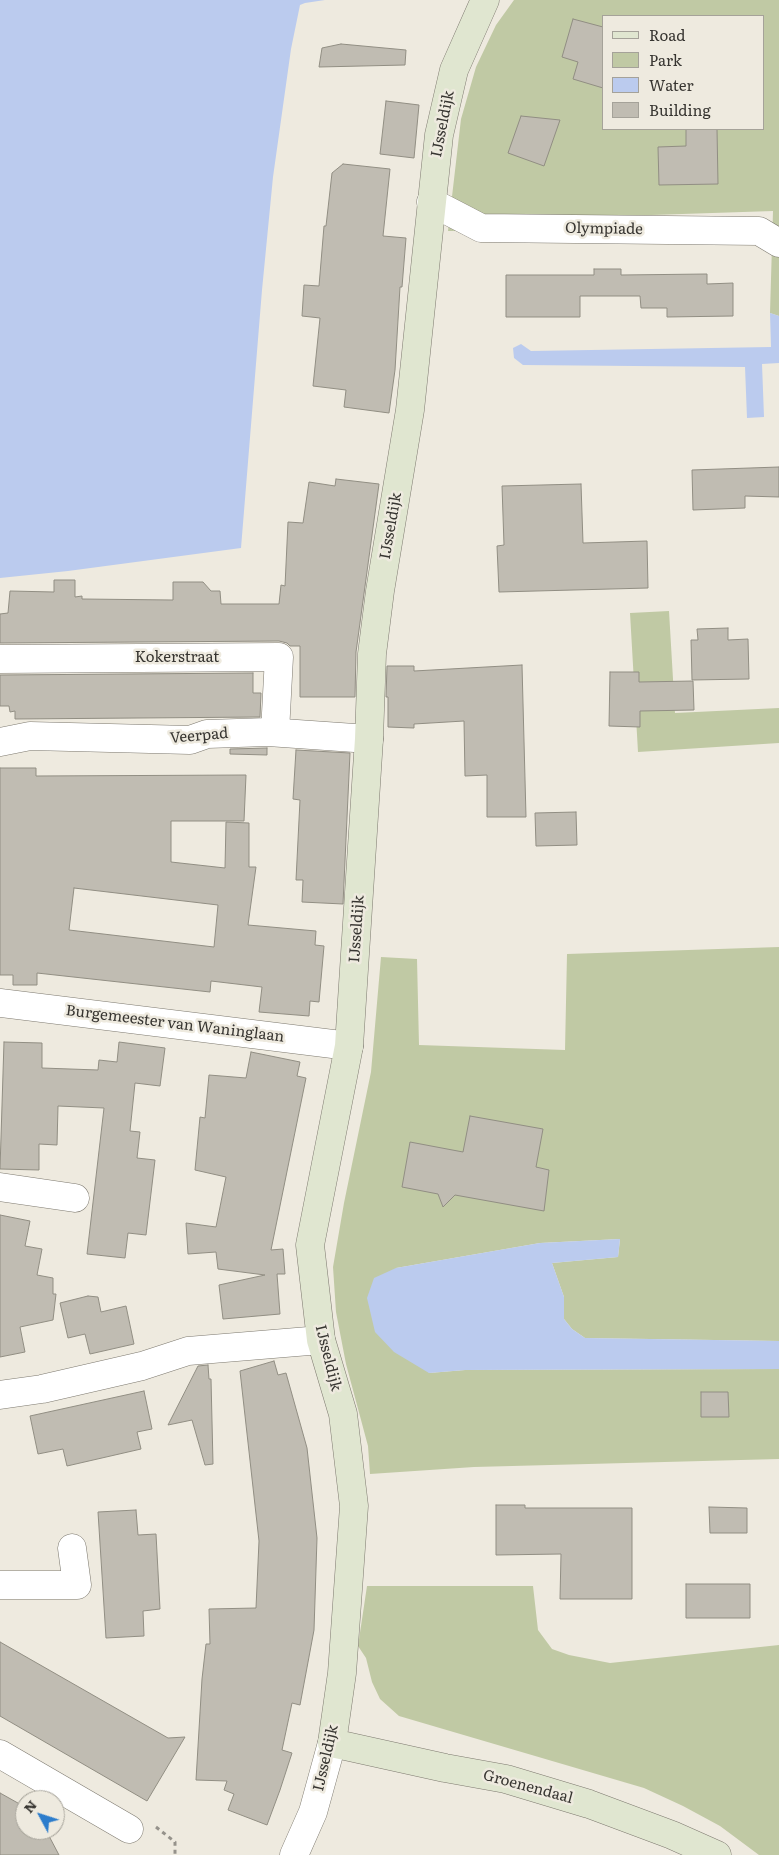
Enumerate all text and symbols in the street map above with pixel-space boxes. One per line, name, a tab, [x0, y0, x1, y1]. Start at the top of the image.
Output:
legend	[602, 15, 764, 130]
text: Road	[649, 23, 685, 46]
text: Park	[649, 48, 682, 71]
text: Water	[649, 73, 694, 96]
street label: IJsseldijk	[428, 89, 458, 159]
text: Building	[649, 98, 711, 121]
street label: Olympiade	[565, 219, 643, 239]
street label: IJsseldijk	[376, 491, 406, 561]
street label: Kokerstraat	[135, 649, 219, 667]
street label: Veerpad	[169, 724, 229, 748]
street label: IJsseldijk	[346, 895, 368, 963]
street label: Burgemeester van Waninglaan	[65, 1002, 285, 1046]
street label: IJsseldijk	[311, 1323, 345, 1393]
street label: IJsseldijk	[310, 1723, 342, 1793]
street label: Groenendaal	[481, 1766, 575, 1808]
north arrow	[15, 1790, 65, 1840]
text: N	[18, 1795, 41, 1817]

